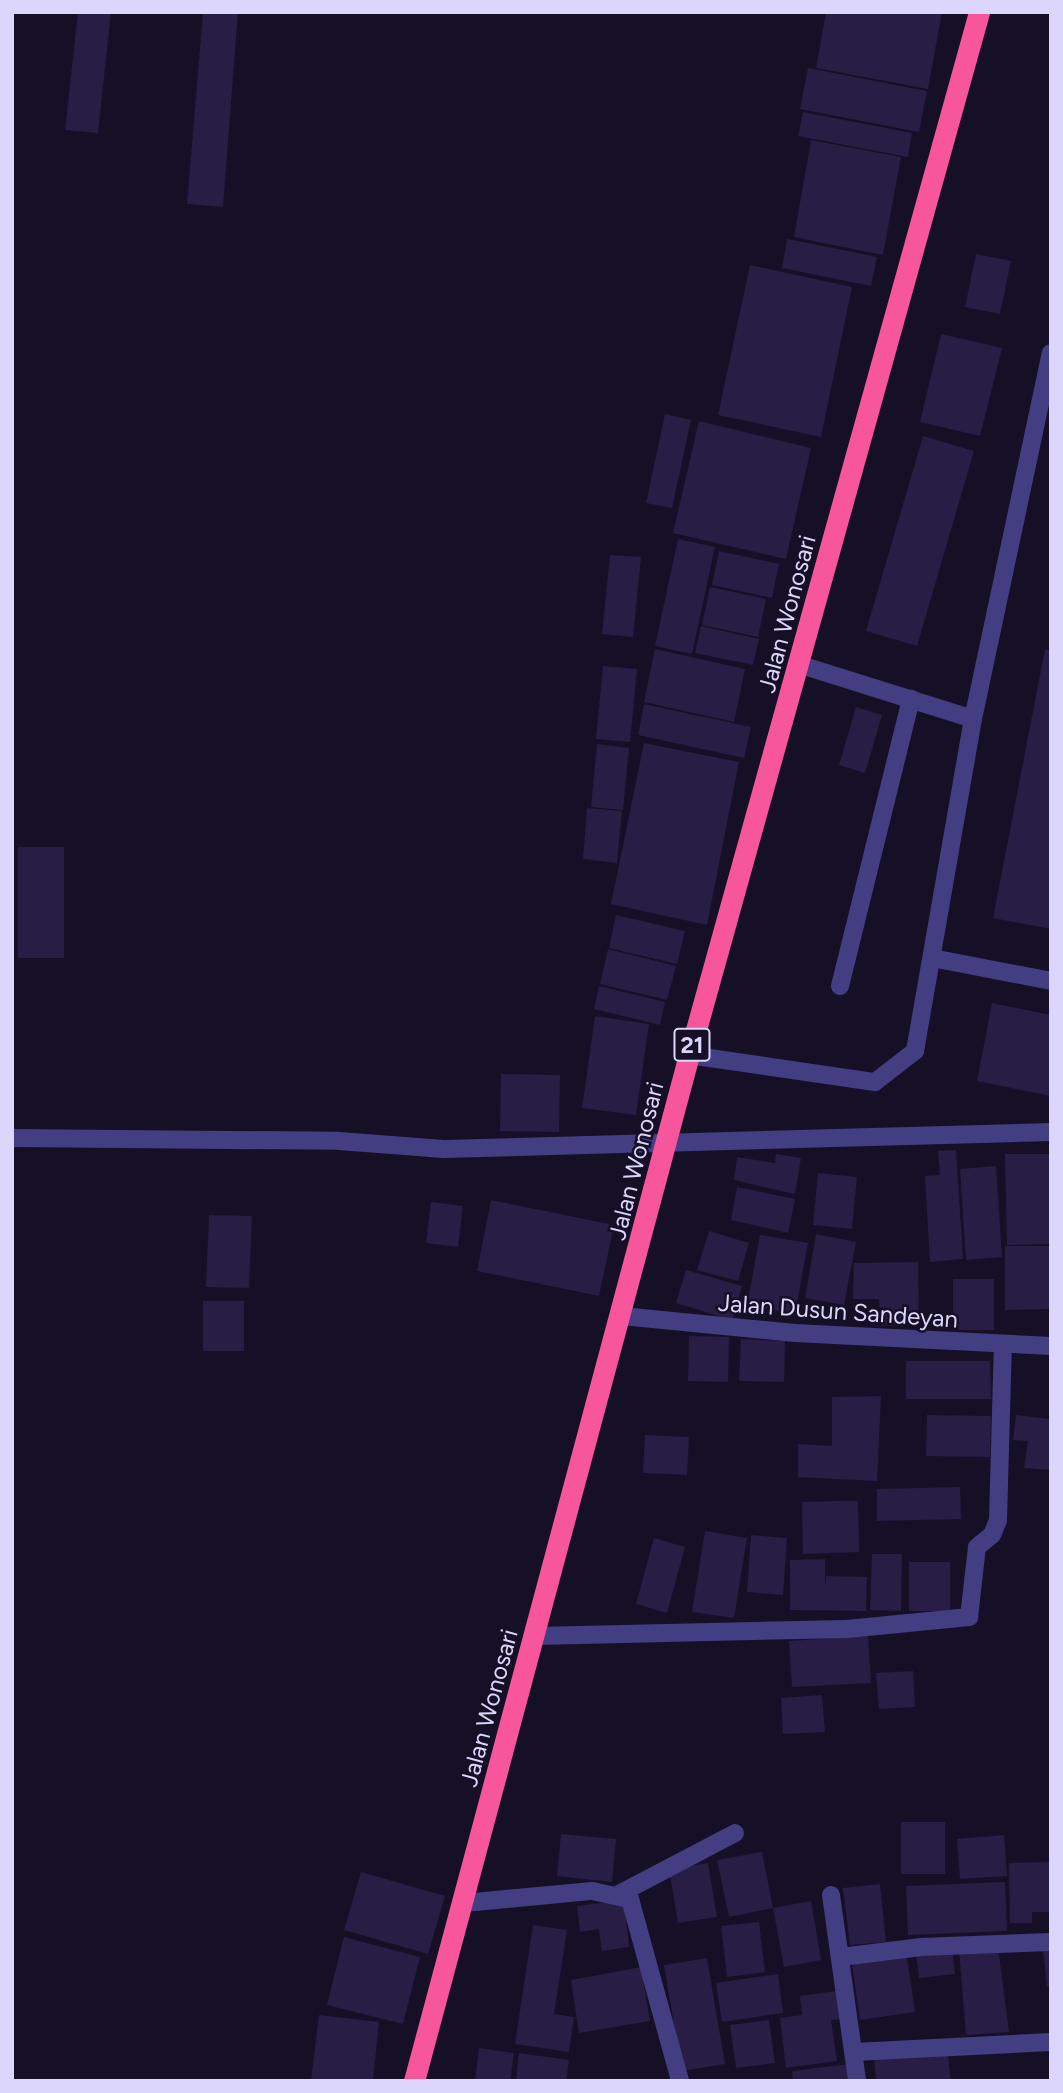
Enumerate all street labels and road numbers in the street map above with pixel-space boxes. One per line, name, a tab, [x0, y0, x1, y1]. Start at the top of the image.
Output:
street label: Jalan Wonosari	[752, 532, 822, 696]
road number: 21	[673, 1026, 711, 1064]
street label: Jalan Wonosari	[602, 1079, 670, 1243]
street label: Jalan Dusun Sandeyan	[717, 1288, 959, 1334]
street label: Jalan Wonosari	[454, 1626, 524, 1790]

